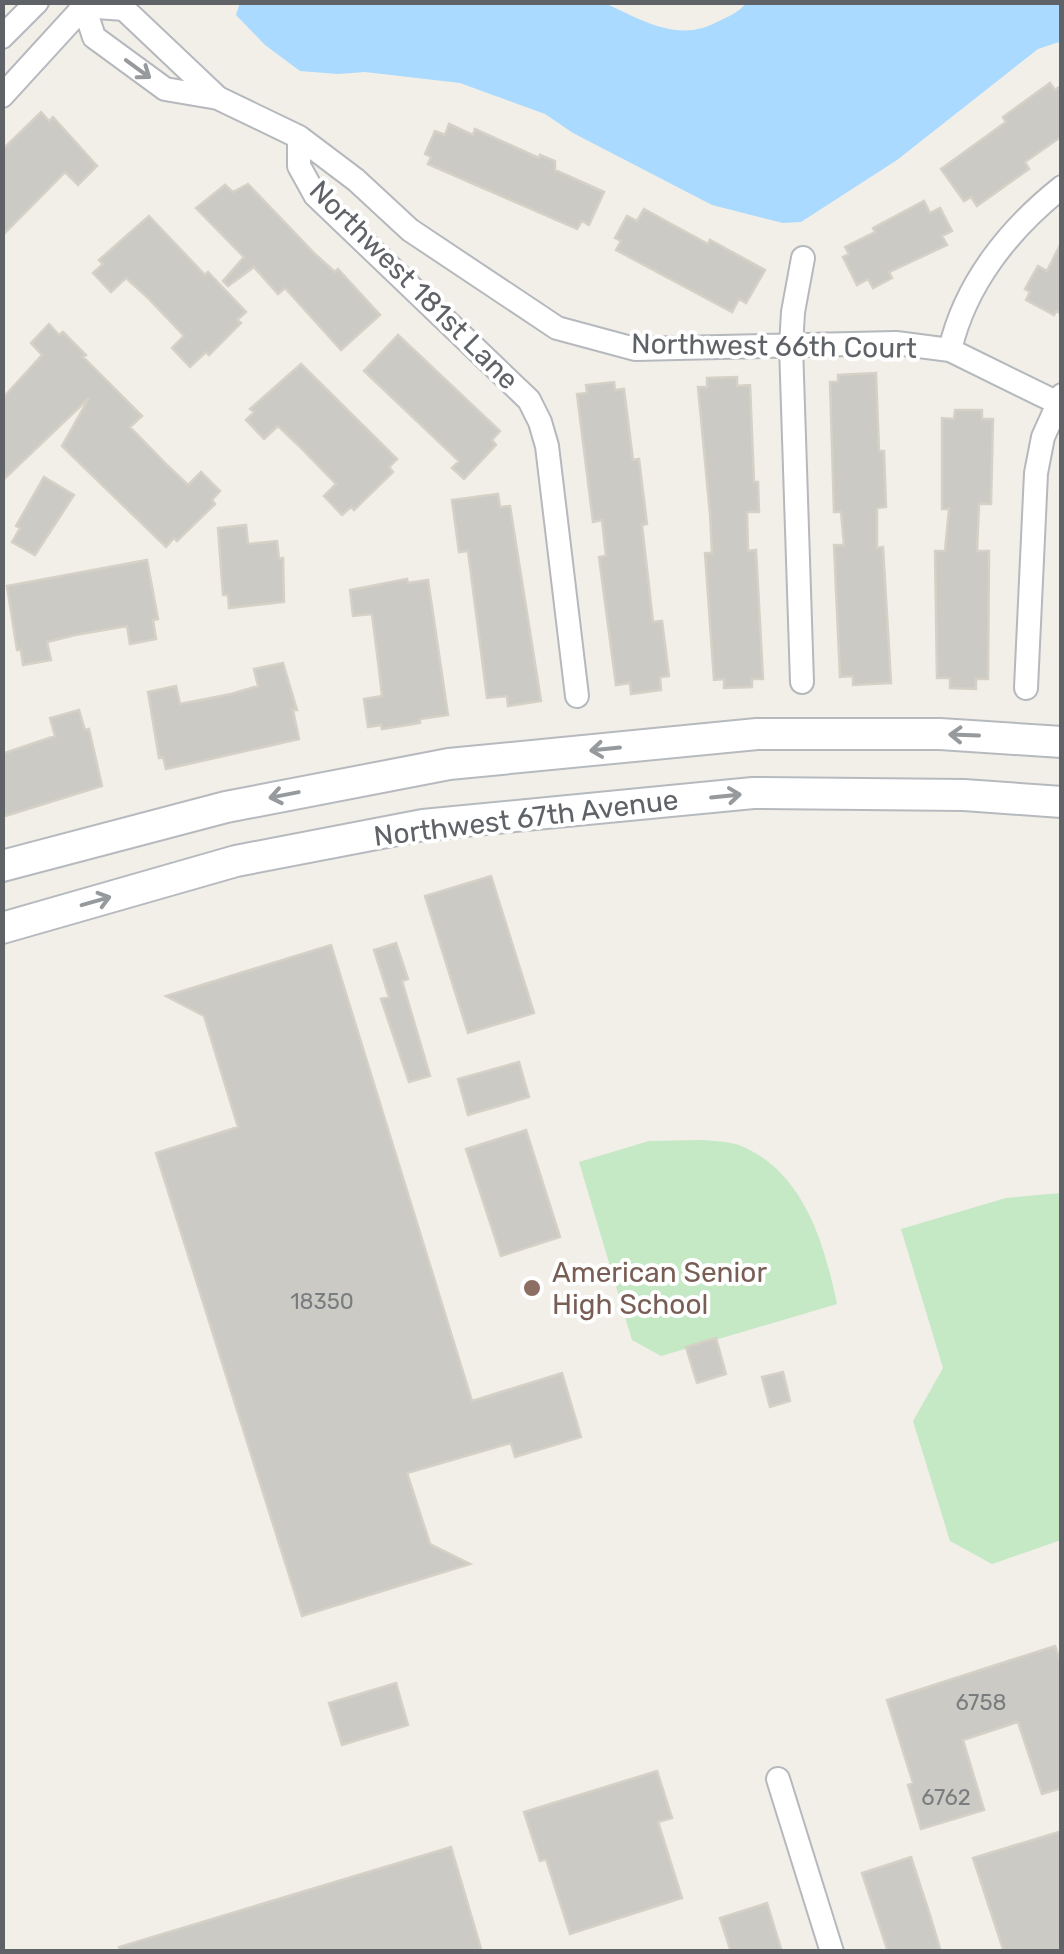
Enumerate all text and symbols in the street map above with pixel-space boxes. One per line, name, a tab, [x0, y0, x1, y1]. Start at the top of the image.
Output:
one-way arrow	[124, 58, 151, 79]
street label: Northwest 181st Lane	[303, 174, 525, 396]
street label: Northwest 66th Court	[631, 327, 917, 365]
one-way arrow	[949, 725, 981, 744]
one-way arrow	[589, 740, 622, 759]
street label: Northwest 67th Avenue	[372, 783, 680, 853]
one-way arrow	[709, 786, 741, 805]
one-way arrow	[268, 787, 300, 806]
one-way arrow	[80, 890, 111, 909]
place label: American Senior High School	[552, 1256, 767, 1321]
marker: American Senior High School	[521, 1277, 543, 1299]
house number: 18350	[290, 1288, 354, 1315]
house number: 6758	[956, 1689, 1006, 1716]
house number: 6762	[921, 1784, 971, 1811]

